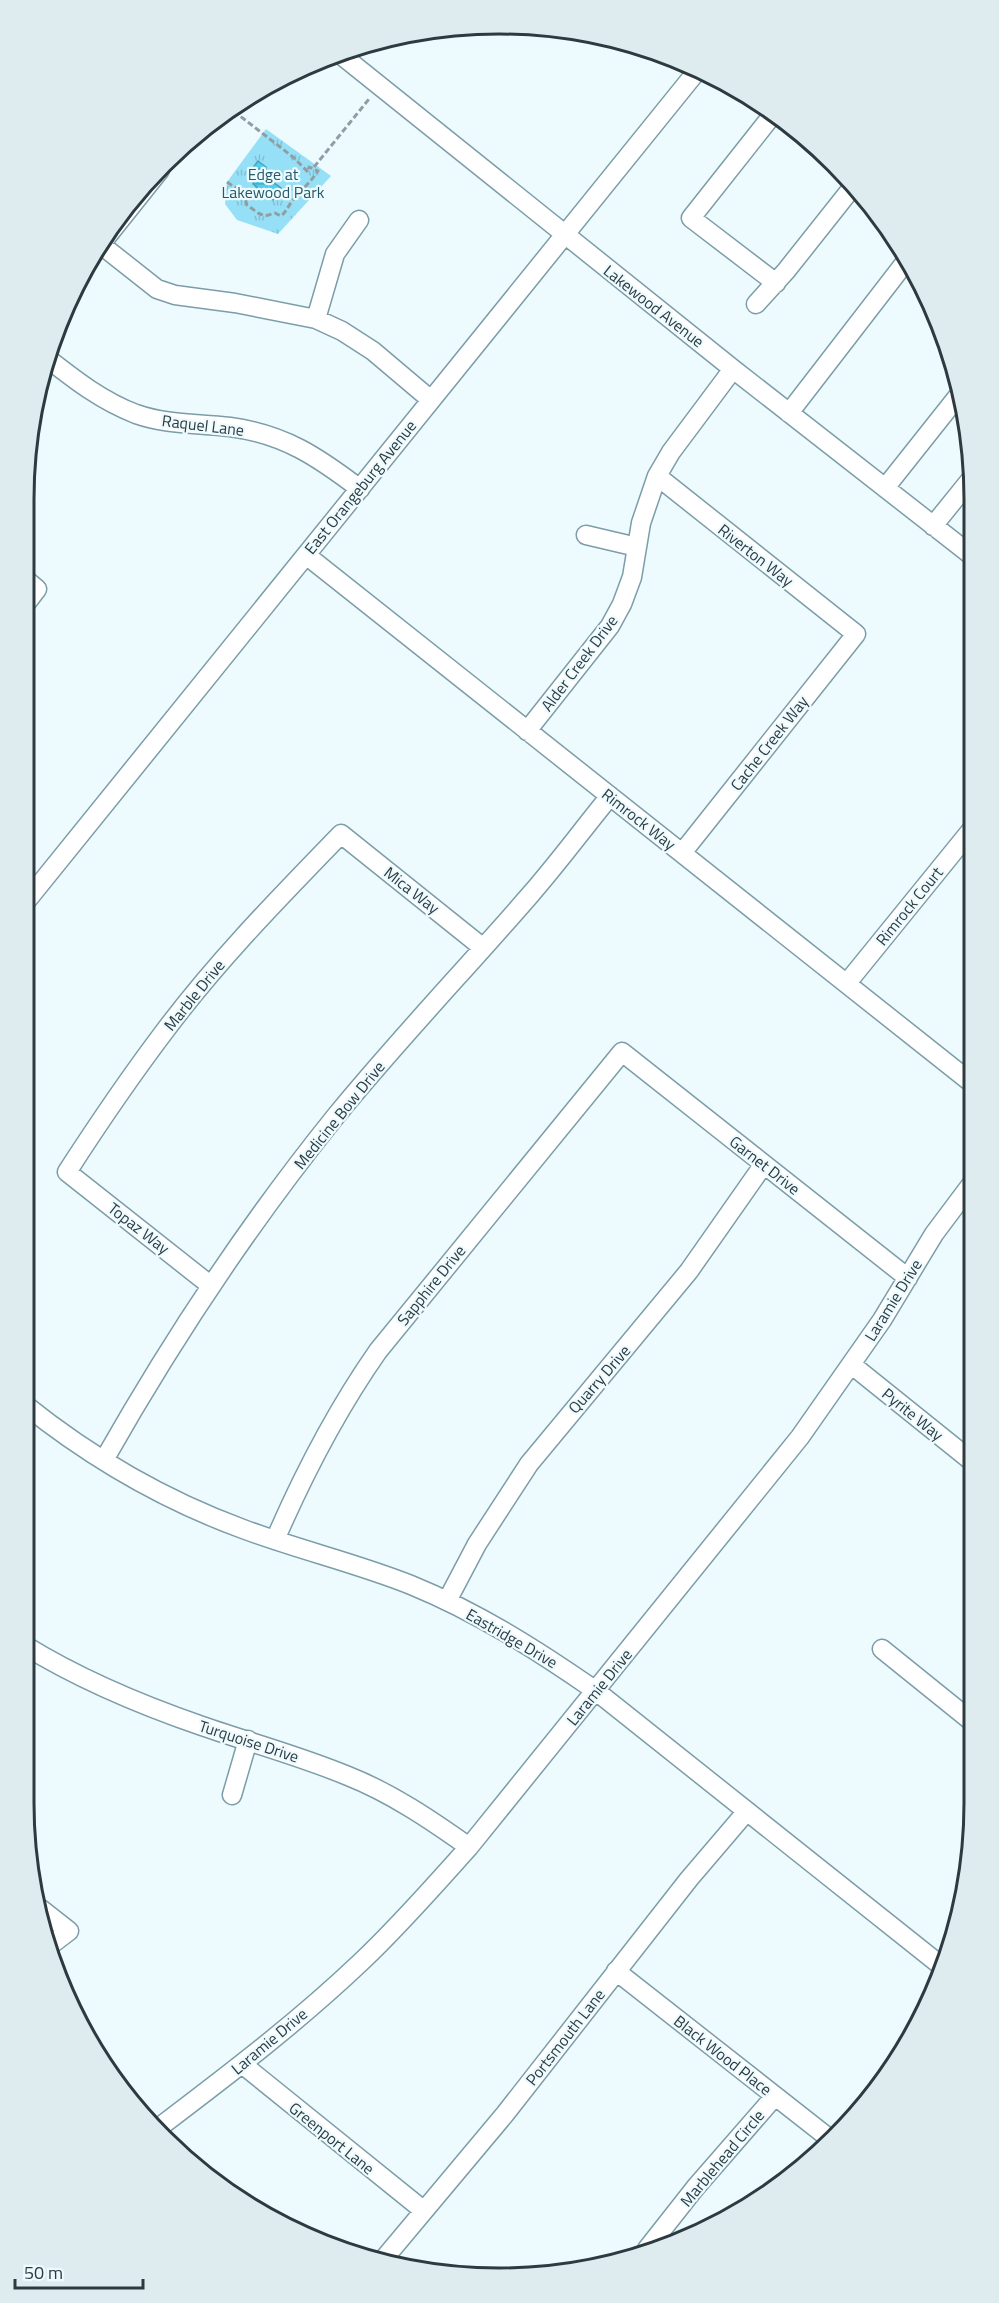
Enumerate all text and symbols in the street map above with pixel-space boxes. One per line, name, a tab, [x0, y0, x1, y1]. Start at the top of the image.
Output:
park label: Edge at Lakewood Park	[222, 162, 325, 204]
street label: Lakewood Avenue	[598, 259, 710, 353]
street label: Raquel Lane	[161, 408, 245, 442]
street label: East Orangeburg Avenue	[298, 415, 422, 559]
street label: Riverton Way	[713, 518, 799, 592]
street label: Alder Creek Drive	[535, 610, 623, 716]
street label: Cache Creek Way	[724, 690, 814, 796]
street label: Rimrock Way	[597, 782, 681, 856]
street label: Mica Way	[379, 861, 445, 920]
street label: Rimrock Court	[870, 861, 949, 951]
street label: Marble Drive	[158, 954, 230, 1036]
street label: Medicine Bow Drive	[288, 1056, 390, 1174]
street label: Garnet Drive	[724, 1130, 806, 1200]
street label: Topaz Way	[103, 1196, 175, 1260]
street label: Sapphire Drive	[391, 1240, 471, 1330]
street label: Laramie Drive	[858, 1254, 928, 1346]
street label: Quarry Drive	[562, 1339, 636, 1419]
street label: Pyrite Way	[877, 1382, 949, 1446]
street label: Eastridge Drive	[462, 1602, 562, 1674]
street label: Laramie Drive	[560, 1643, 638, 1731]
street label: Turquoise Drive	[196, 1714, 302, 1768]
street label: Portsmouth Lane	[520, 1984, 610, 2090]
street label: Laramie Drive	[226, 2002, 312, 2080]
street label: Black Wood Place	[669, 2009, 777, 2101]
street label: Greenport Lane	[284, 2096, 380, 2180]
street label: Marblehead Circle	[674, 2104, 770, 2212]
scale bar	[15, 2252, 142, 2290]
text: 50 m	[24, 2259, 63, 2286]

